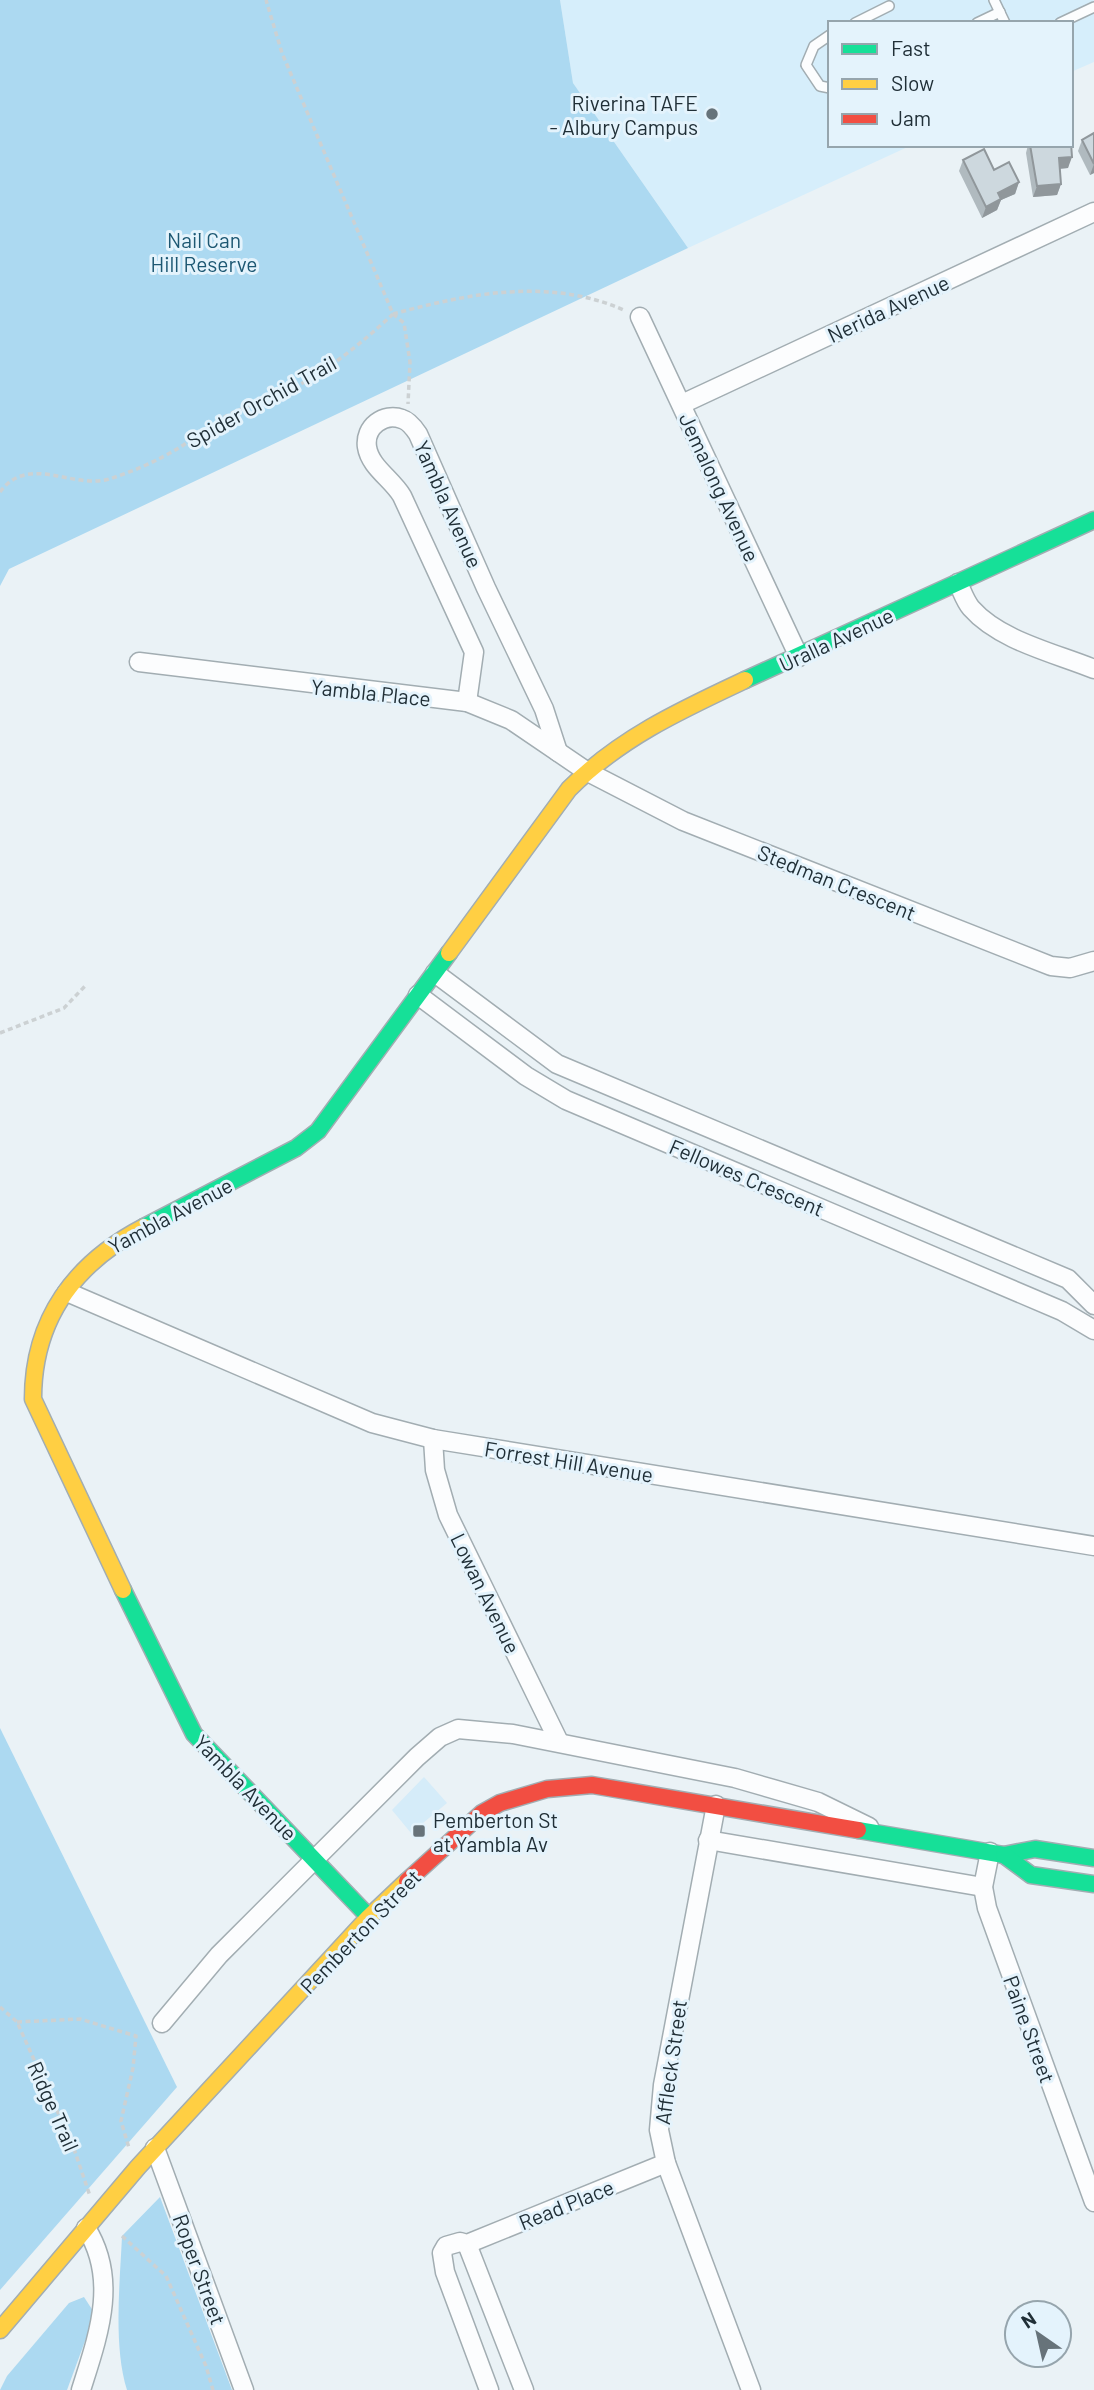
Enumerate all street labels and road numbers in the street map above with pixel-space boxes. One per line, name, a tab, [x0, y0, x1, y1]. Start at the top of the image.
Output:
street label: Nerida Avenue	[823, 269, 953, 347]
street label: Spider Orchid Trail	[182, 350, 340, 452]
street label: Jemalong Avenue	[675, 409, 765, 565]
street label: Yambla Avenue	[410, 436, 488, 572]
street label: Uralla Avenue	[775, 602, 897, 676]
street label: Yambla Place	[310, 673, 432, 711]
street label: Stedman Crescent	[754, 839, 920, 925]
street label: Fellowes Crescent	[666, 1133, 828, 1221]
street label: Yambla Avenue	[104, 1172, 236, 1258]
street label: Forrest Hill Avenue	[483, 1435, 655, 1487]
street label: Lowan Avenue	[446, 1529, 526, 1657]
street label: Yambla Avenue	[189, 1729, 303, 1845]
street label: Pemberton Street	[295, 1864, 425, 1998]
street label: Paine Street	[999, 1972, 1061, 2086]
street label: Affleck Street	[649, 1998, 691, 2126]
street label: Ridge Trail	[23, 2057, 85, 2155]
street label: Read Place	[515, 2174, 617, 2234]
street label: Roper Street	[168, 2210, 232, 2328]

